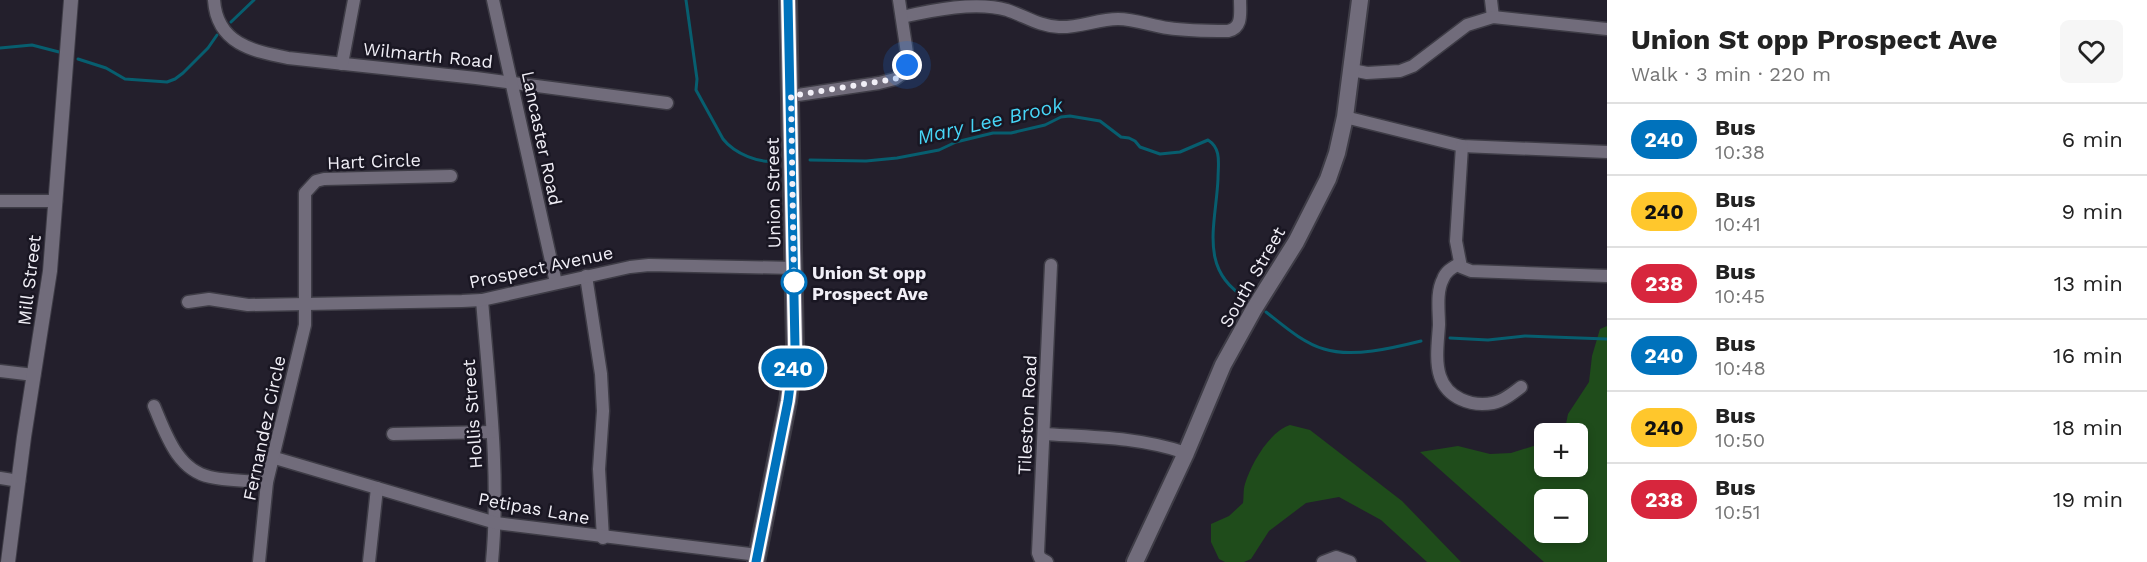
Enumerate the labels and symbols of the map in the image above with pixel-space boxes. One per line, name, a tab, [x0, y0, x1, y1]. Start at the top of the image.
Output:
street label: Wilmarth Road	[362, 38, 494, 72]
your location	[892, 50, 922, 80]
street label: Lancaster Road	[518, 69, 566, 207]
water label: Mary Lee Brook	[915, 92, 1066, 149]
street label: Union Street	[762, 137, 784, 249]
street label: Hart Circle	[327, 149, 421, 173]
street label: South Street	[1215, 223, 1289, 331]
street label: Mill Street	[13, 233, 45, 326]
street label: Prospect Avenue	[467, 241, 615, 293]
place label: Union St opp Prospect Ave	[812, 262, 928, 304]
marker: Union St opp Prospect Ave	[781, 269, 807, 295]
line badge: 240	[758, 348, 828, 388]
street label: Fernandez Circle	[238, 354, 290, 502]
street label: Tileston Road	[1013, 354, 1041, 476]
street label: Hollis Street	[458, 358, 486, 469]
street label: Petipas Lane	[477, 488, 591, 528]

